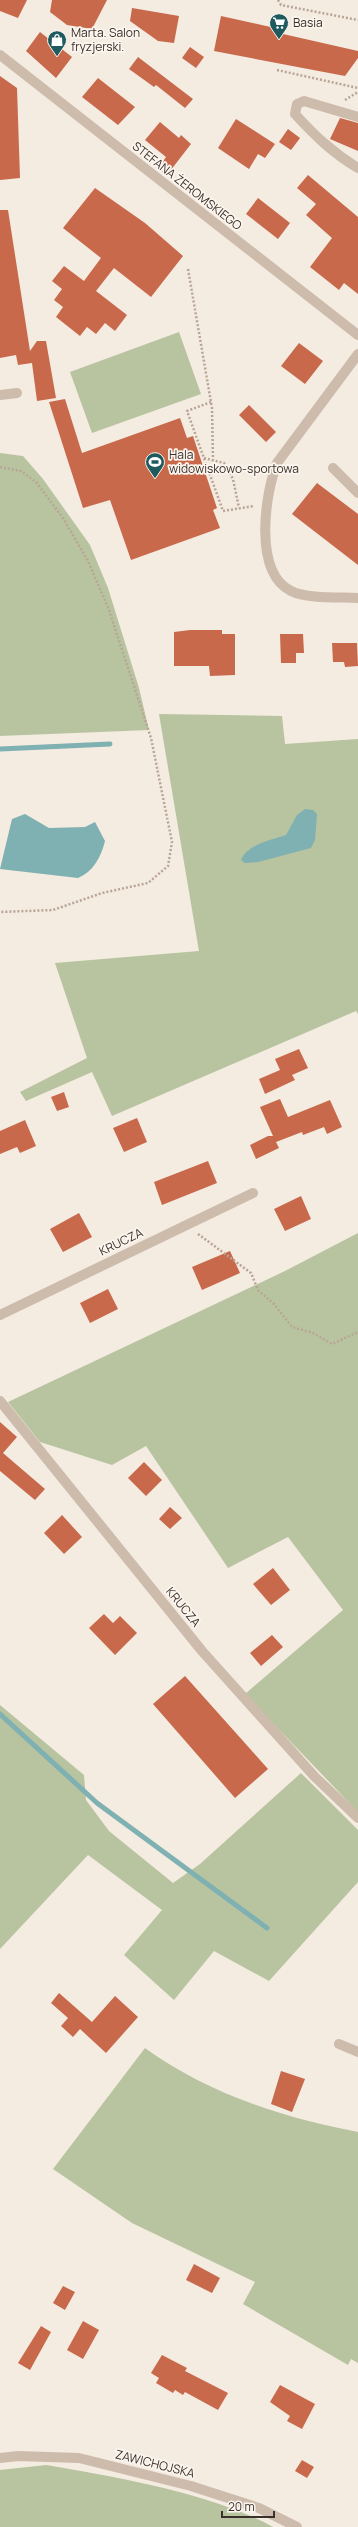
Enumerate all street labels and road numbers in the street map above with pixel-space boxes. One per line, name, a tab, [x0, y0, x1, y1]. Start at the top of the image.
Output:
street label: STEFANA ŻEROMSKIEGO	[129, 137, 246, 234]
street label: KRUCZA	[96, 1224, 146, 1259]
street label: KRUCZA	[162, 1583, 205, 1630]
street label: ZAWICHOJSKA	[114, 2445, 197, 2482]

